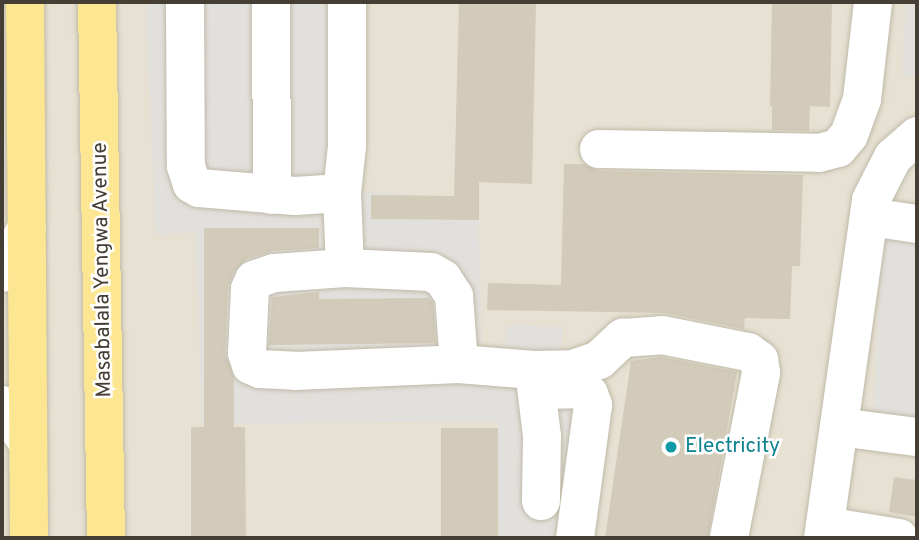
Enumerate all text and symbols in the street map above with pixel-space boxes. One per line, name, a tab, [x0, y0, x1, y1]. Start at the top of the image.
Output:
street label: Masabalala Yengwa Avenue	[88, 141, 118, 399]
place label: Electricity	[685, 434, 780, 460]
marker: Electricity	[663, 439, 679, 455]

